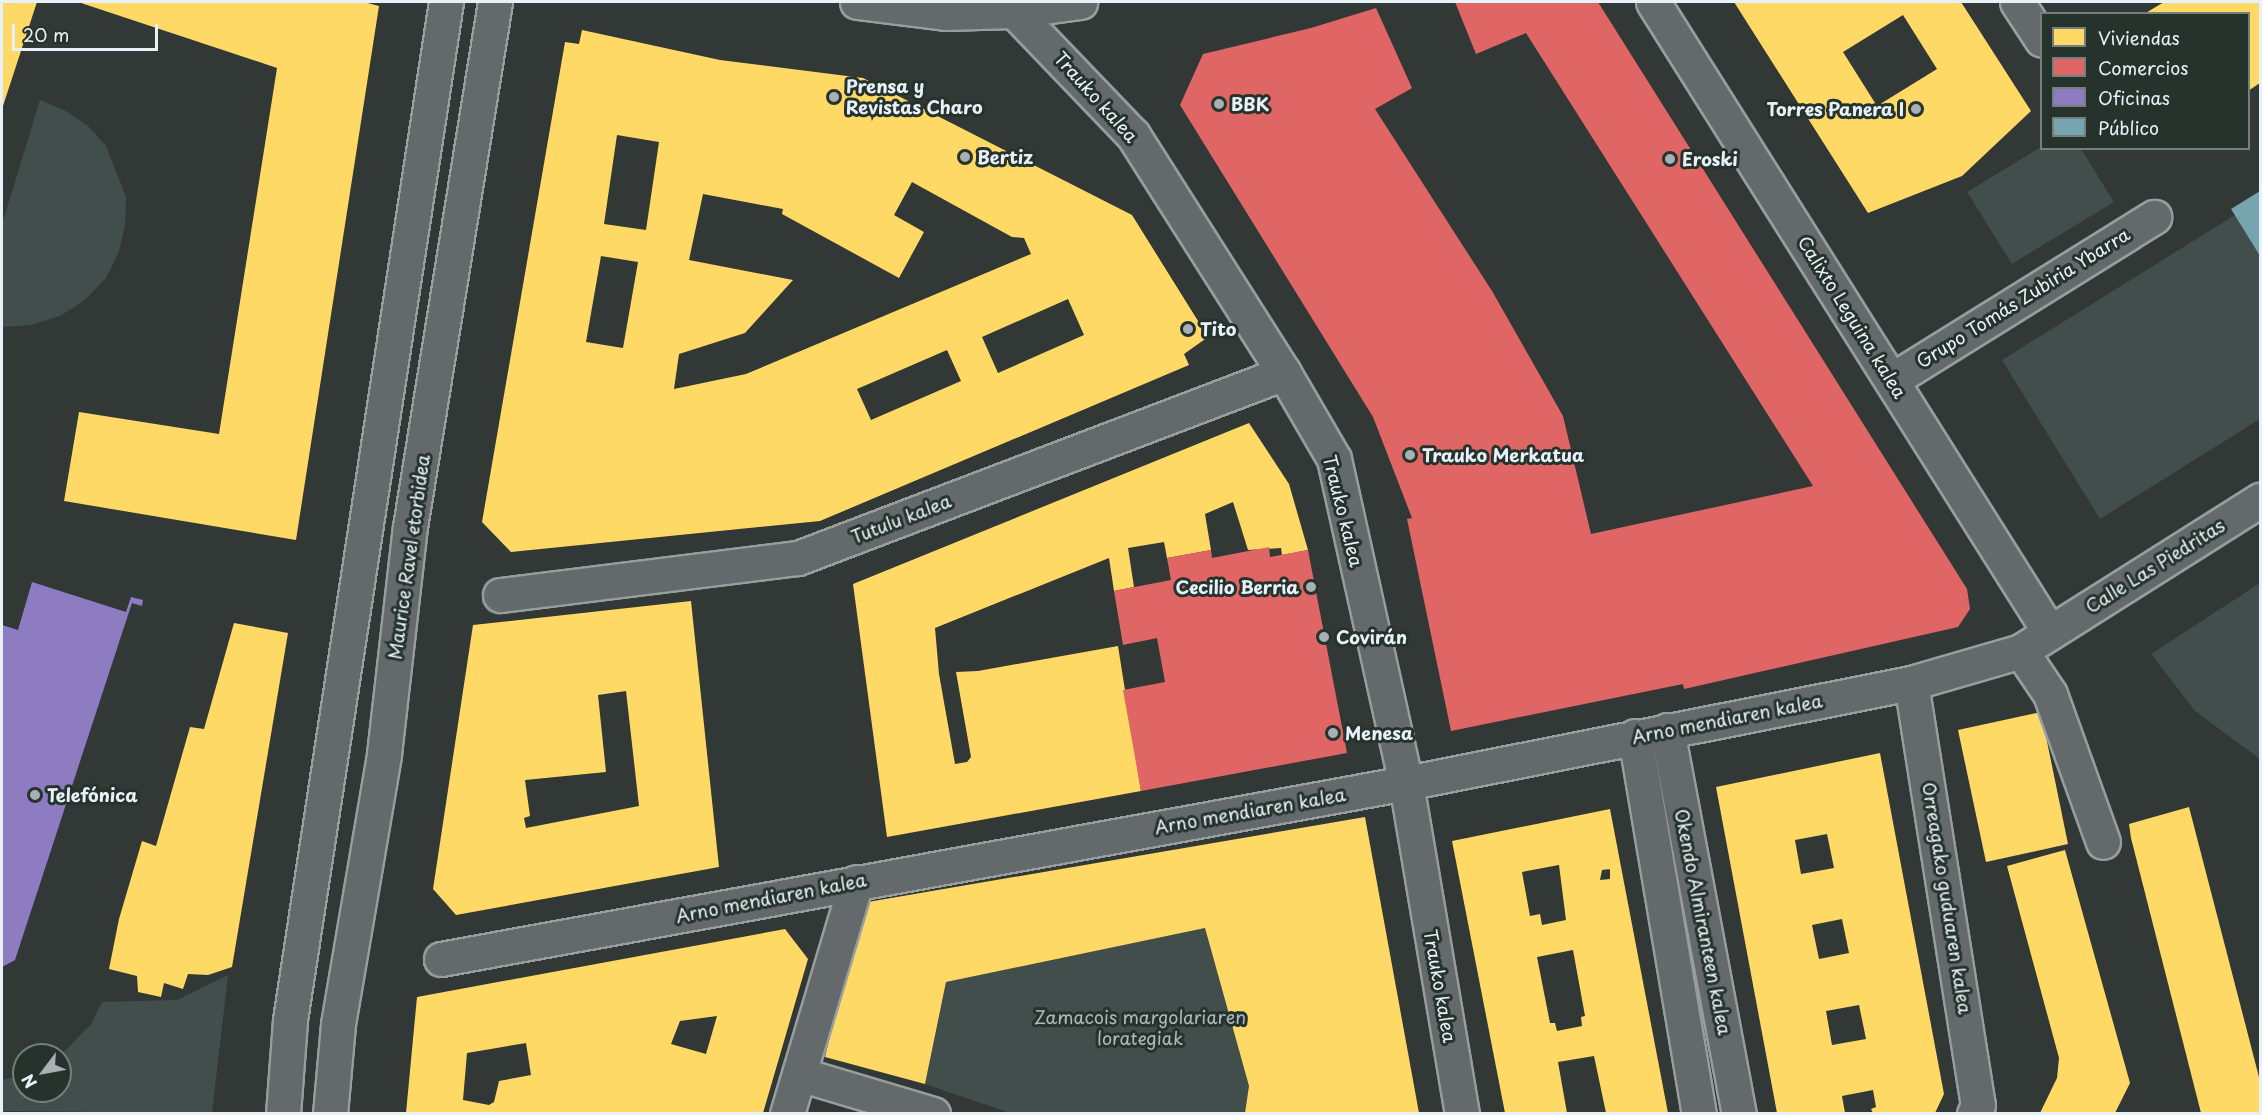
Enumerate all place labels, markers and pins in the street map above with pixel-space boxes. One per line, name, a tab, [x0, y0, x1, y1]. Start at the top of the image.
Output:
place label: Prensa y Revistas Charo	[846, 76, 983, 118]
marker: Prensa y Revistas Charo	[827, 90, 841, 104]
place label: BBK	[1231, 93, 1269, 115]
marker: BBK	[1212, 97, 1226, 111]
place label: Torres Panera I	[1765, 98, 1904, 120]
marker: Torres Panera I	[1909, 102, 1923, 116]
place label: Bertiz	[977, 146, 1033, 168]
place label: Eroski	[1682, 148, 1738, 170]
marker: Bertiz	[958, 150, 972, 164]
marker: Eroski	[1663, 152, 1677, 166]
place label: Tito	[1200, 318, 1236, 340]
marker: Tito	[1181, 322, 1195, 336]
place label: Trauko Merkatua	[1422, 444, 1584, 466]
marker: Trauko Merkatua	[1403, 448, 1417, 462]
place label: Cecilio Berria	[1175, 576, 1299, 598]
marker: Cecilio Berria	[1304, 580, 1318, 594]
place label: Covirán	[1336, 626, 1407, 648]
marker: Covirán	[1317, 630, 1331, 644]
place label: Menesa	[1345, 722, 1413, 744]
marker: Menesa	[1326, 726, 1340, 740]
place label: Telefónica	[47, 784, 138, 806]
marker: Telefónica	[28, 788, 42, 802]

